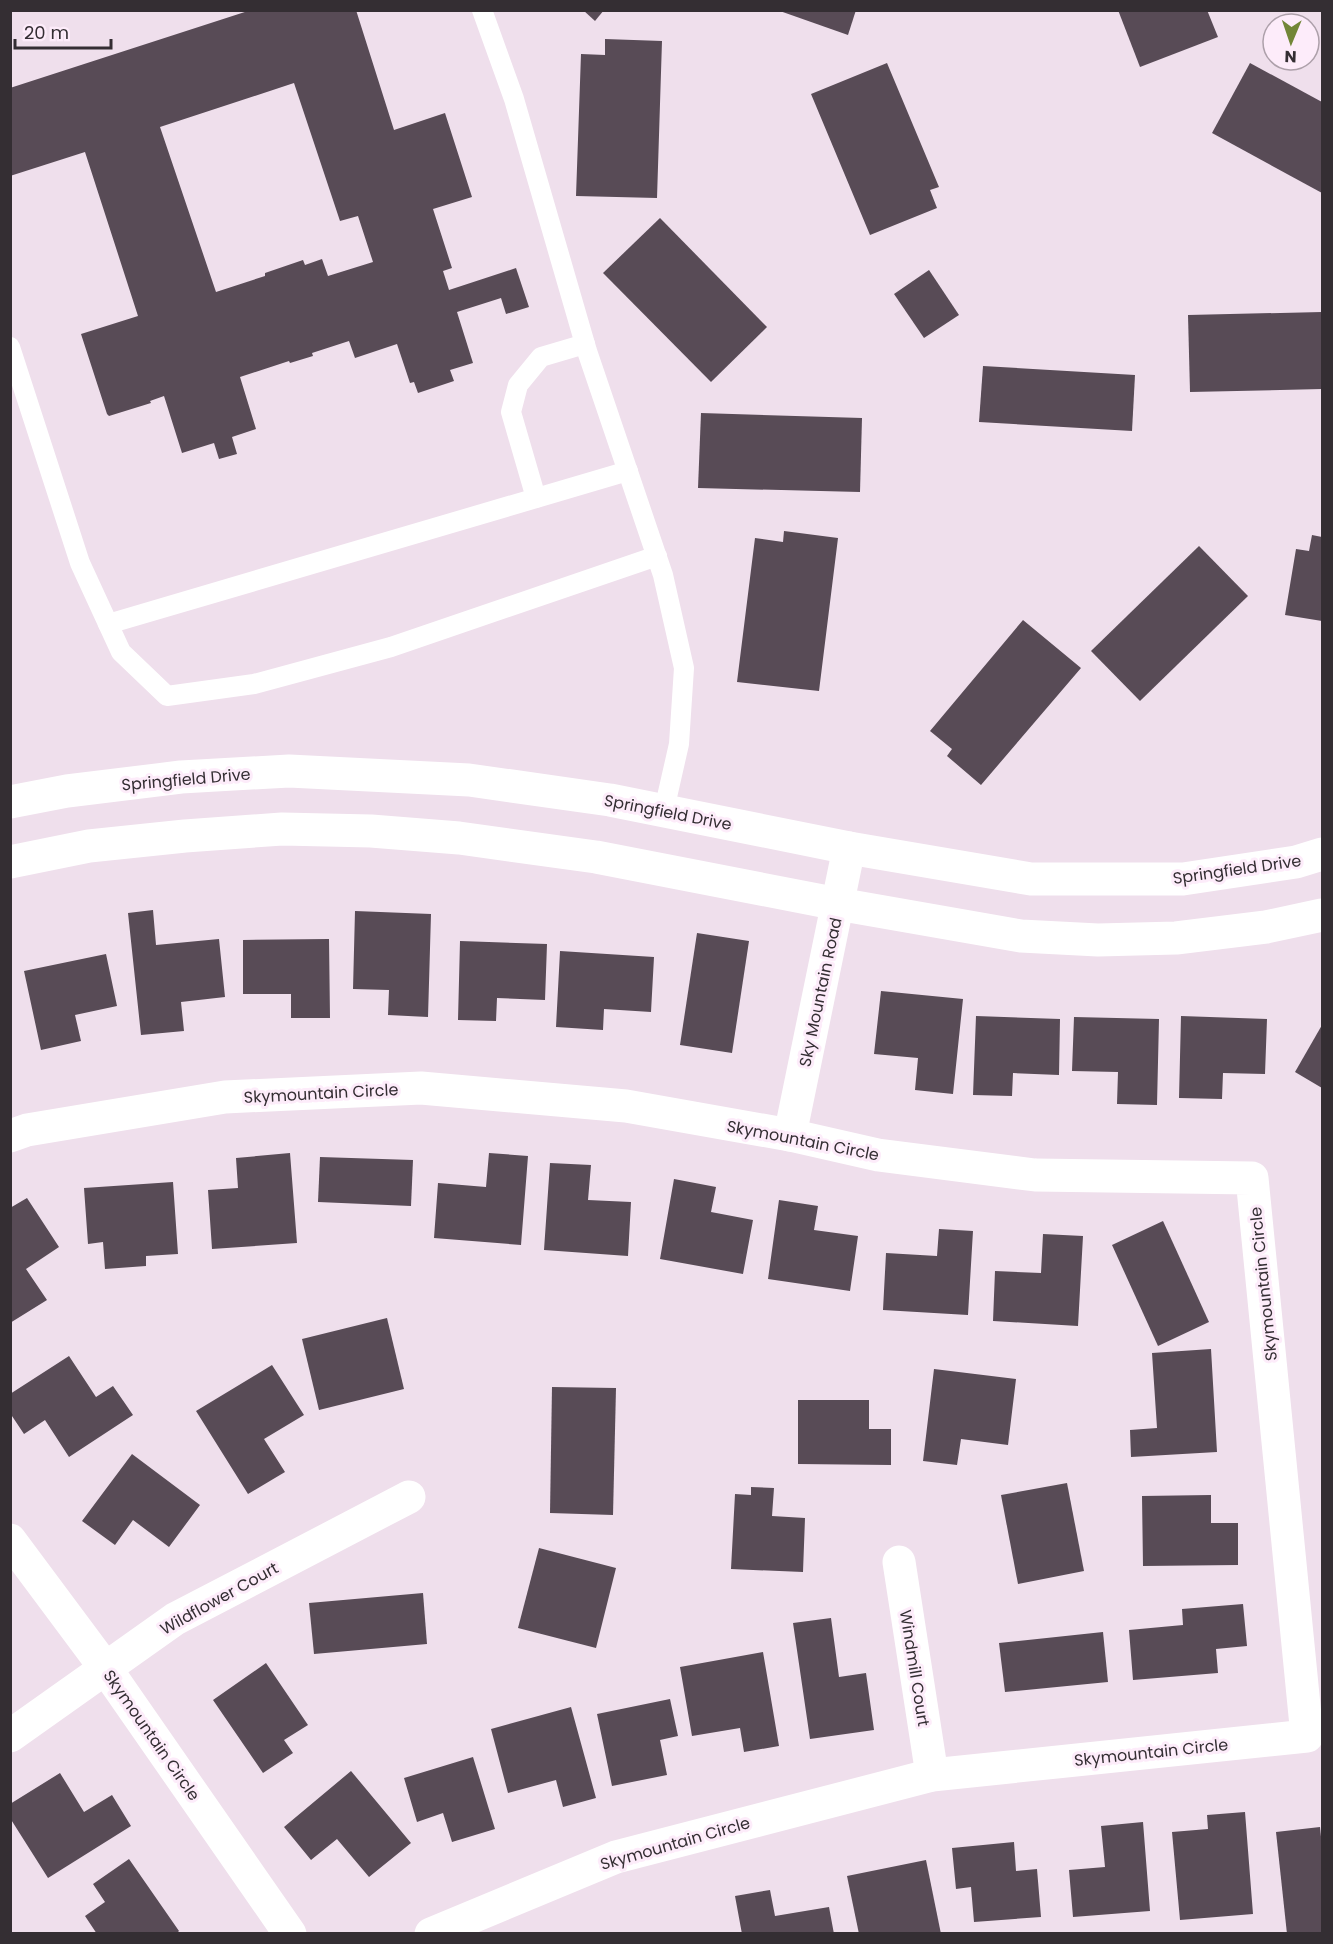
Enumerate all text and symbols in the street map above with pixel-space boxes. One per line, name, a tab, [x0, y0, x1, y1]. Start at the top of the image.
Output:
scale bar	[15, 12, 111, 50]
north arrow	[1261, 12, 1321, 72]
text: 20 m	[24, 20, 69, 45]
text: N	[1284, 45, 1297, 68]
street label: Springfield Drive	[121, 762, 252, 797]
street label: Springfield Drive	[602, 789, 734, 836]
street label: Springfield Drive	[1171, 849, 1303, 890]
street label: Sky Mountain Road	[793, 915, 848, 1069]
street label: Skymountain Circle	[243, 1078, 399, 1109]
street label: Skymountain Circle	[725, 1114, 881, 1167]
street label: Skymountain Circle	[1244, 1206, 1283, 1362]
street label: Wildflower Court	[156, 1556, 283, 1640]
street label: Windmill Court	[894, 1608, 935, 1728]
street label: Skymountain Circle	[98, 1665, 205, 1805]
street label: Skymountain Circle	[1073, 1733, 1229, 1772]
street label: Skymountain Circle	[598, 1811, 753, 1876]

